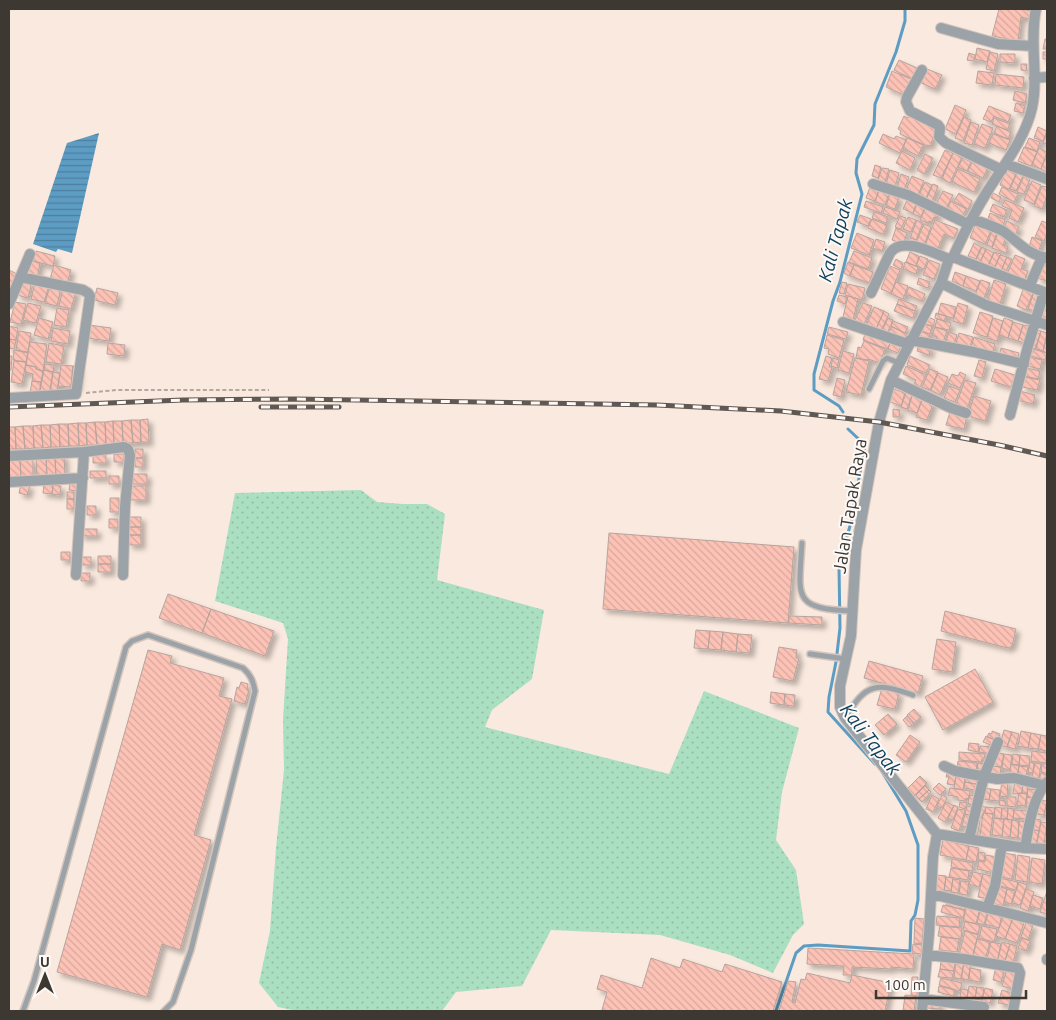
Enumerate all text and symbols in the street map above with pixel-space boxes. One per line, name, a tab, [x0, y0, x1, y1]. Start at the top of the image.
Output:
water label: Kali Tapak	[813, 196, 857, 284]
street label: Jalan Tapak Raya	[828, 437, 870, 575]
water label: Kali Tapak	[836, 699, 906, 780]
north arrow	[20, 950, 70, 1000]
text: U	[40, 954, 50, 970]
scale bar	[876, 968, 1026, 1000]
text: 100 m	[884, 976, 926, 993]

